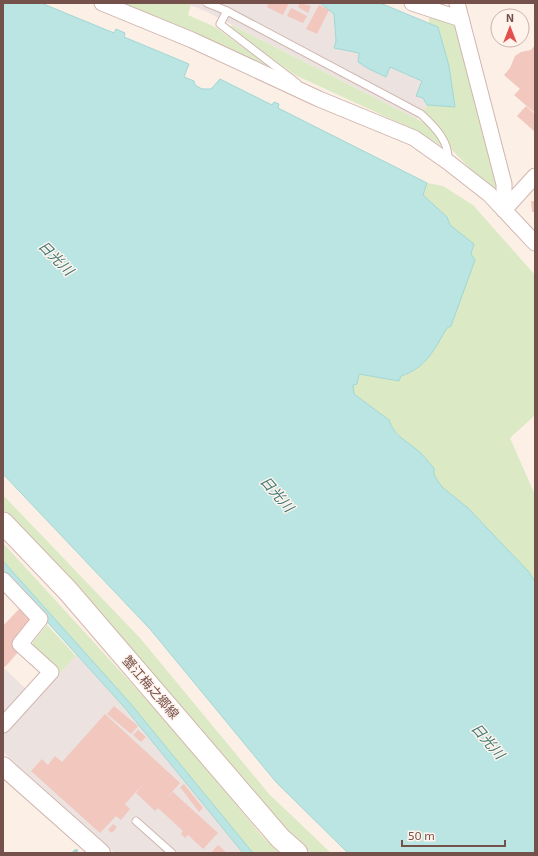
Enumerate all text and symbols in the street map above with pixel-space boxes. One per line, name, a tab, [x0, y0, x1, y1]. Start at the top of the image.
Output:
north arrow	[490, 8, 530, 48]
text: N	[506, 11, 514, 24]
water label: 日光川	[35, 237, 79, 280]
water label: 日光川	[257, 472, 299, 517]
street label: 蟹江梅之郷線	[119, 652, 183, 722]
water label: 日光川	[468, 719, 510, 764]
scale bar	[402, 822, 505, 848]
text: 50 m	[408, 828, 435, 842]

